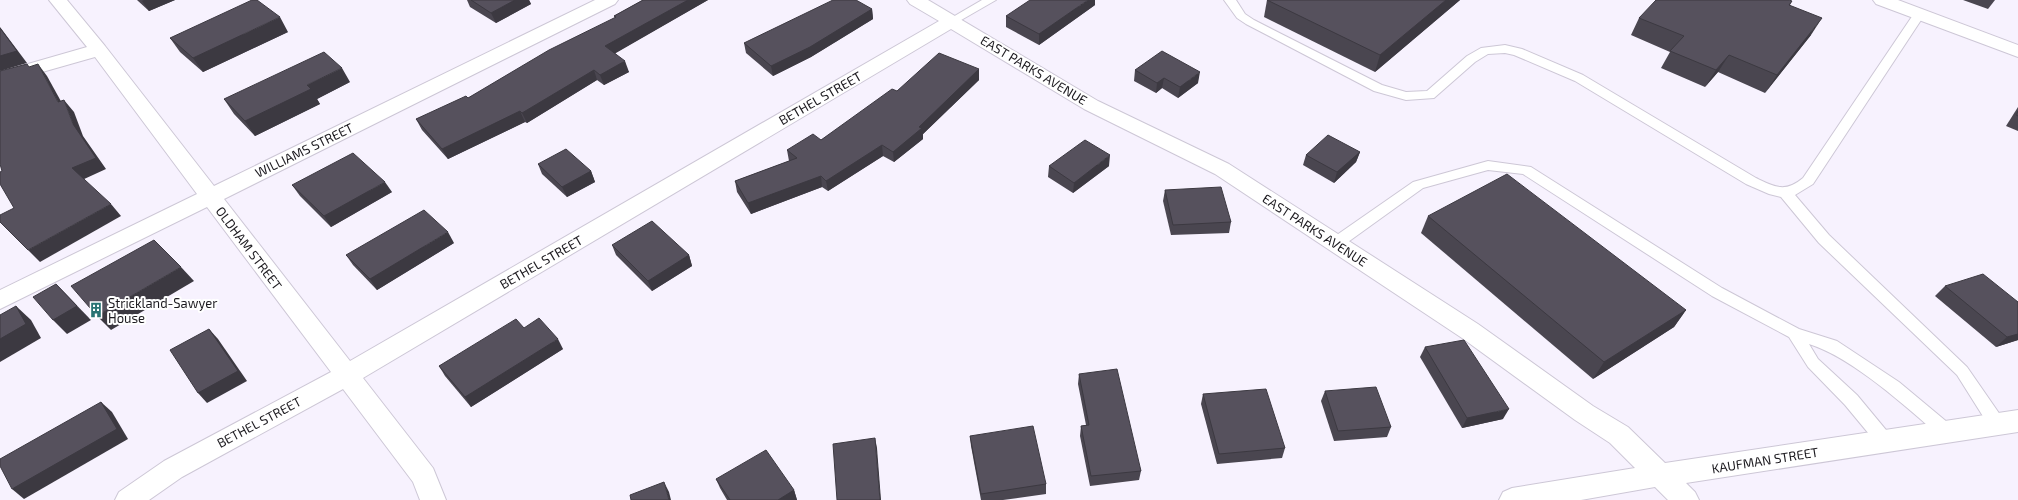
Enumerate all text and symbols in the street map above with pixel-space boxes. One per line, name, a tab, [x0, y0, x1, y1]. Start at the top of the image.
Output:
street label: EAST PARKS AVENUE	[978, 32, 1090, 108]
street label: BETHEL STREET	[776, 68, 865, 128]
street label: WILLIAMS STREET	[252, 119, 356, 181]
street label: EAST PARKS AVENUE	[1260, 190, 1370, 270]
street label: OLDHAM STREET	[213, 203, 286, 293]
street label: BETHEL STREET	[497, 232, 586, 292]
place label: Strickland-Sawyer House	[108, 295, 217, 326]
building icon: Strickland-Sawyer House	[87, 301, 105, 319]
street label: BETHEL STREET	[214, 393, 304, 451]
street label: KAUFMAN STREET	[1710, 444, 1820, 476]

